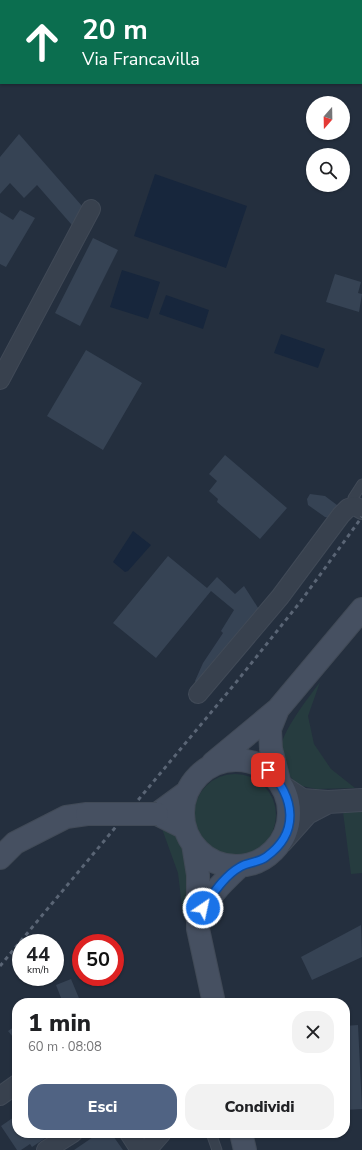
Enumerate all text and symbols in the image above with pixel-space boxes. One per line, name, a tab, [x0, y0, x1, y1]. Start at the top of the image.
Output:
text: 20 m	[82, 11, 148, 49]
icon: ahead	[16, 16, 68, 68]
text: Via Francavilla	[82, 47, 200, 71]
north arrow	[306, 96, 350, 140]
map controls	[306, 96, 350, 192]
button: search	[306, 148, 350, 192]
pin	[251, 753, 285, 787]
icon: arrive	[257, 759, 279, 781]
position arrow	[182, 887, 224, 929]
speed limit sign: 50	[72, 934, 124, 986]
text: 44	[26, 941, 50, 968]
text: km/h	[27, 963, 49, 977]
text: 1 min	[28, 1007, 91, 1039]
button: close	[292, 1011, 334, 1053]
text: 60 m · 08:08	[28, 1038, 102, 1056]
button: Esci	[28, 1084, 177, 1130]
button: Condividi	[185, 1084, 334, 1130]

